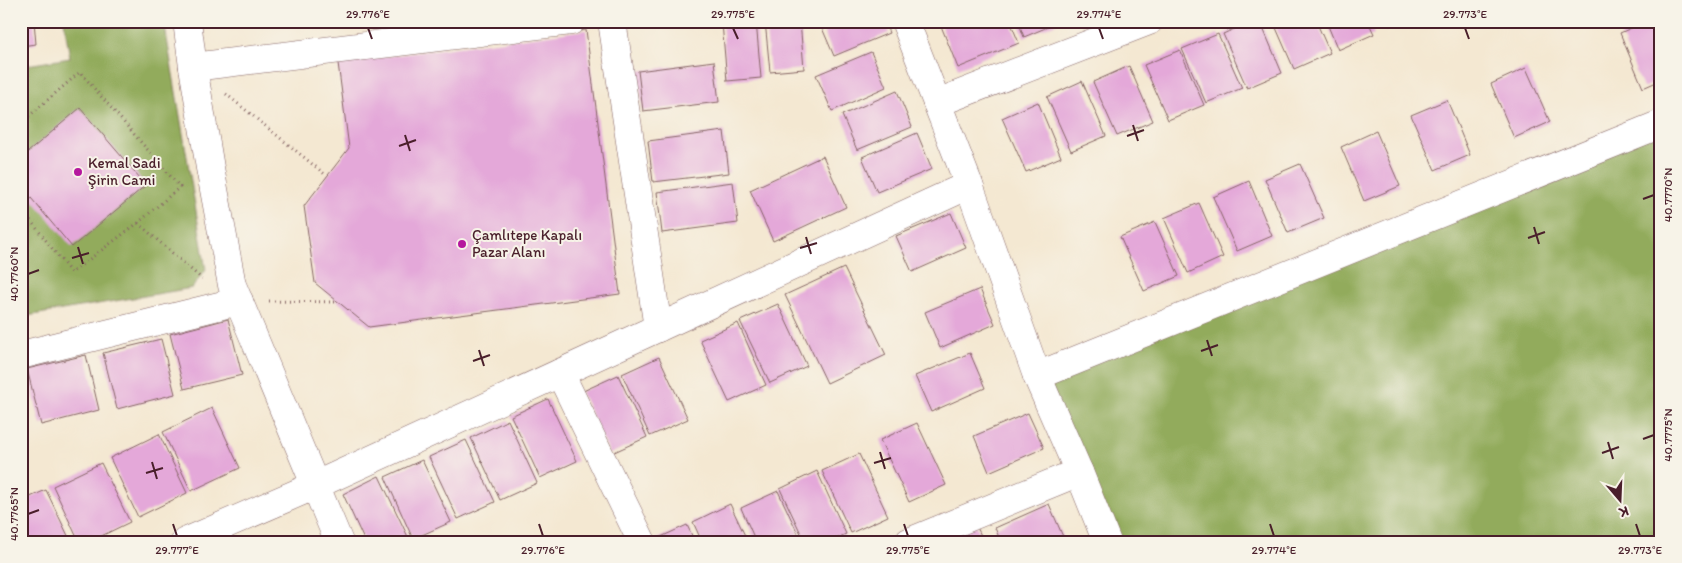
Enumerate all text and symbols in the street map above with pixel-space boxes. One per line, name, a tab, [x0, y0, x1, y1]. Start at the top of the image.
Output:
text: 29.776°E	[346, 7, 390, 21]
text: 29.775°E	[711, 7, 755, 21]
text: 29.774°E	[1077, 7, 1122, 21]
text: 29.773°E	[1443, 7, 1487, 21]
place label: Kemal Sadi Şirin Cami	[88, 154, 160, 189]
marker: Kemal Sadi Şirin Cami	[72, 166, 84, 178]
text: 40.7770°N	[1661, 168, 1675, 222]
place label: Çamlıtepe Kapalı Pazar Alanı	[472, 226, 582, 261]
marker: Çamlıtepe Kapalı Pazar Alanı	[456, 238, 468, 250]
text: 40.7760°N	[7, 247, 21, 301]
text: 40.7775°N	[1661, 408, 1675, 462]
north arrow	[1594, 476, 1644, 526]
text: 40.7765°N	[7, 487, 21, 541]
text: K	[1616, 502, 1631, 522]
text: 29.777°E	[155, 543, 199, 557]
text: 29.776°E	[521, 543, 565, 557]
text: 29.775°E	[886, 543, 930, 557]
text: 29.774°E	[1252, 543, 1297, 557]
text: 29.773°E	[1618, 543, 1662, 557]

